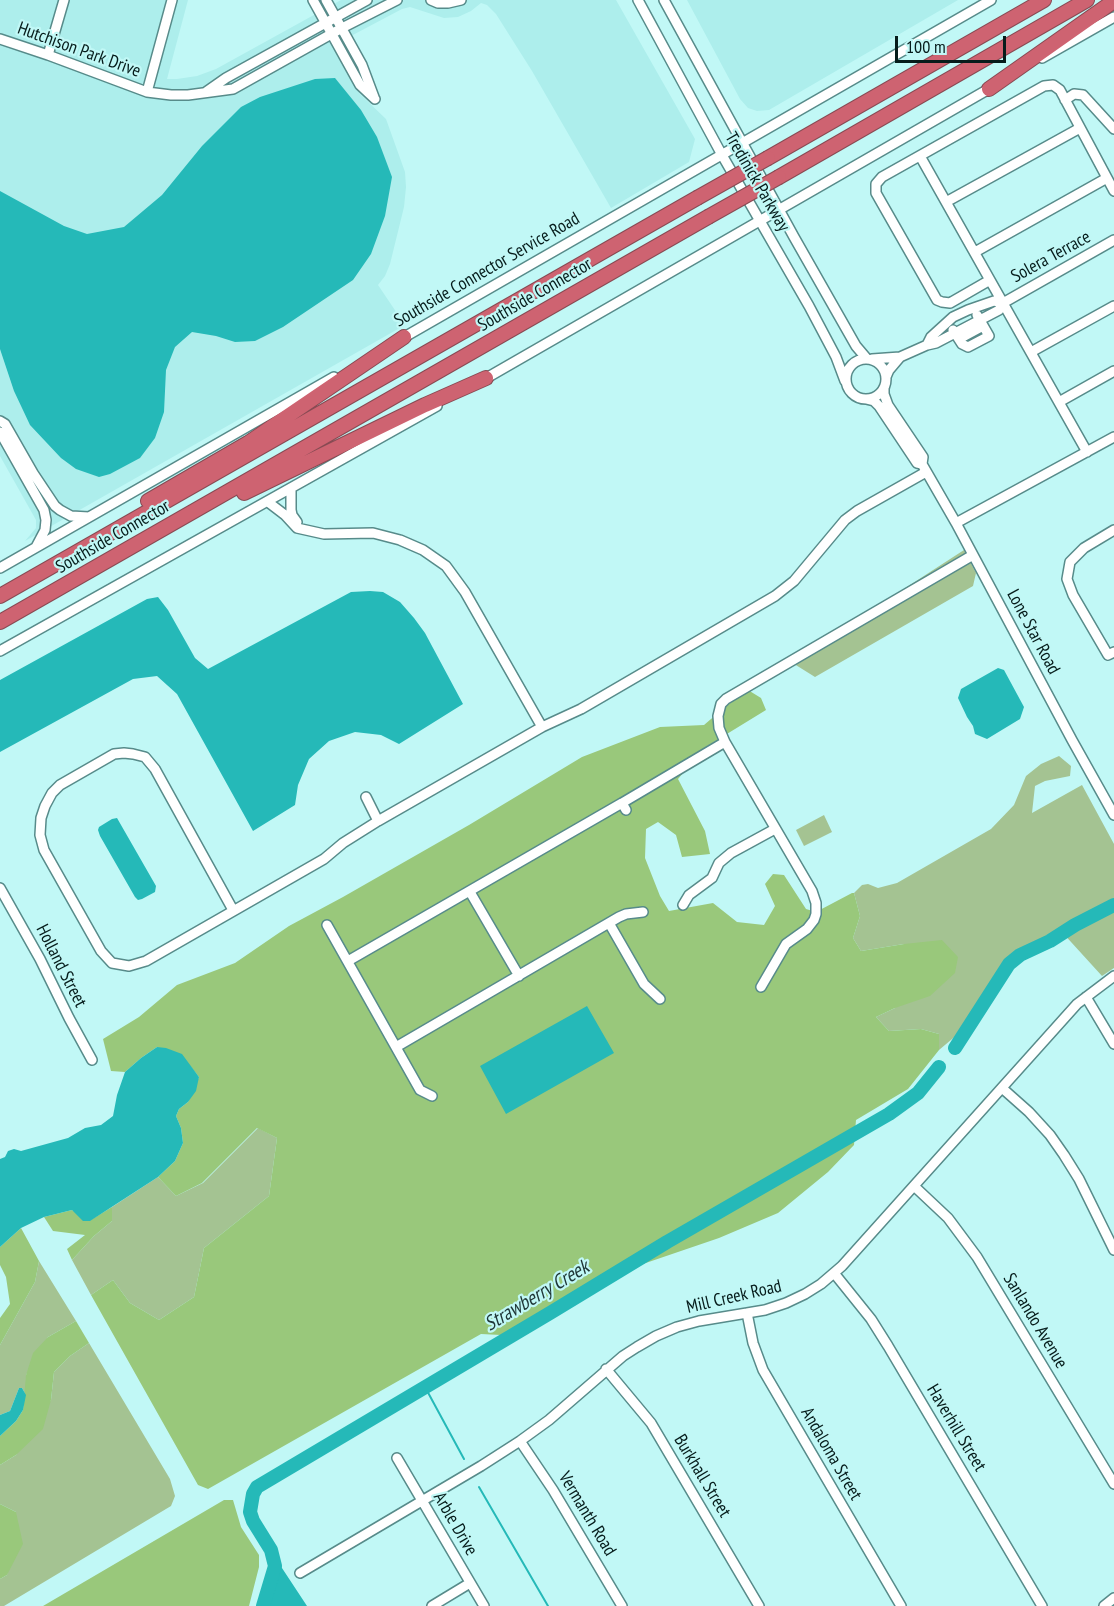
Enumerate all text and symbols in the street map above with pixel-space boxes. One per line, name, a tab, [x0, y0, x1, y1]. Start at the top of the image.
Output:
street label: Hutchison Park Drive	[15, 18, 143, 82]
scale bar	[898, 24, 1009, 62]
text: 100 m	[906, 35, 946, 58]
street label: Tredinick Parkway	[720, 129, 794, 235]
street label: Southside Connector Service Road	[390, 208, 584, 332]
street label: Solera Terrace	[1008, 226, 1094, 288]
street label: Southside Connector	[474, 254, 596, 336]
street label: Southside Connector	[52, 496, 174, 578]
street label: Lone Star Road	[1002, 586, 1064, 678]
street label: Holland Street	[31, 921, 91, 1011]
water label: Strawberry Creek	[480, 1255, 594, 1337]
street label: Sanlando Avenue	[998, 1270, 1072, 1372]
street label: Mill Creek Road	[684, 1276, 784, 1318]
street label: Haverhill Street	[922, 1381, 990, 1475]
street label: Andaloma Street	[796, 1404, 866, 1504]
street label: Burkhall Street	[669, 1431, 735, 1521]
street label: Vermanth Road	[554, 1468, 620, 1560]
street label: Arble Drive	[428, 1489, 482, 1559]

